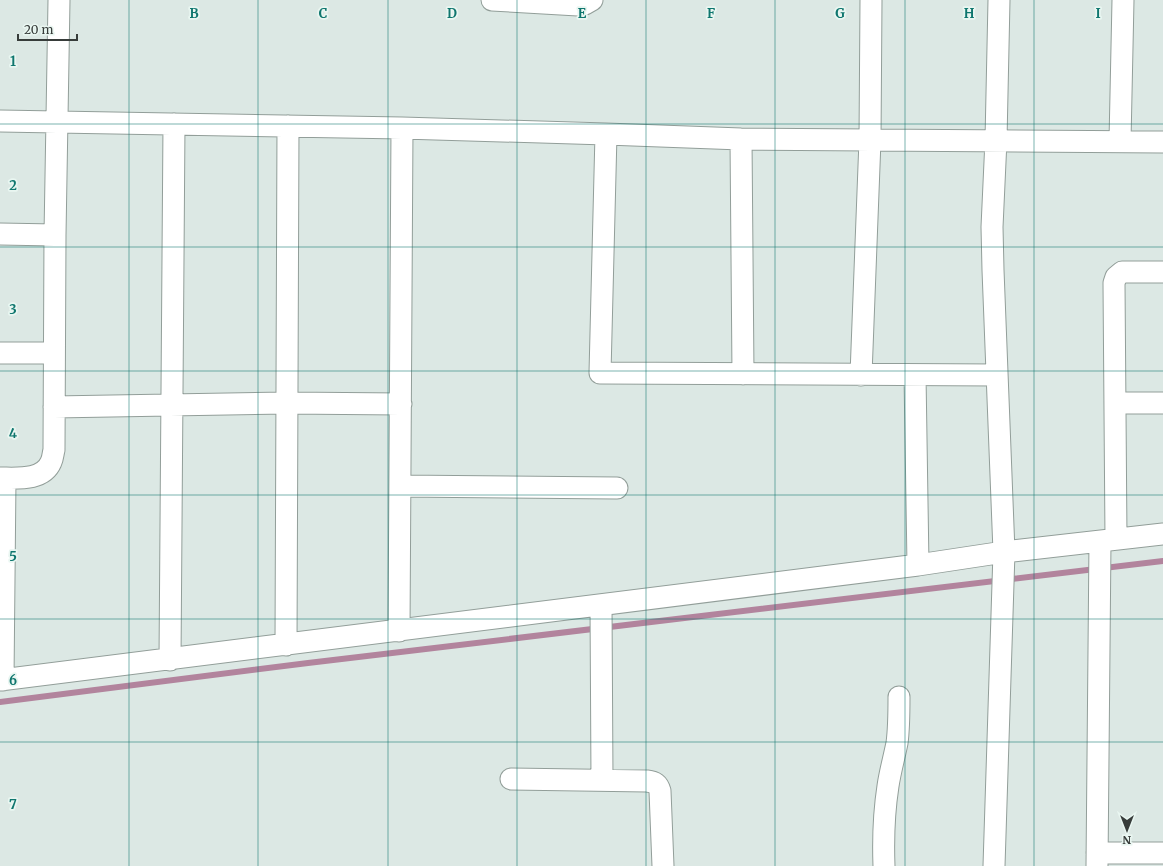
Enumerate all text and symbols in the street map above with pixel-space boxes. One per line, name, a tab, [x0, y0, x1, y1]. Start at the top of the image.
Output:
text: B	[189, 5, 199, 22]
text: C	[319, 5, 328, 22]
text: D	[447, 5, 457, 22]
text: E	[578, 5, 587, 22]
text: F	[707, 5, 715, 22]
text: G	[835, 5, 845, 22]
text: H	[964, 5, 975, 22]
text: I	[1095, 5, 1101, 22]
scale bar	[18, 16, 77, 42]
text: 20 m	[24, 22, 53, 37]
text: 1	[10, 53, 16, 70]
text: 2	[9, 177, 17, 194]
text: 3	[9, 301, 17, 318]
text: 4	[9, 425, 18, 442]
text: 5	[9, 548, 17, 565]
text: 6	[9, 672, 17, 689]
text: 7	[9, 796, 17, 813]
north arrow	[1107, 810, 1147, 850]
text: N	[1122, 833, 1131, 847]

